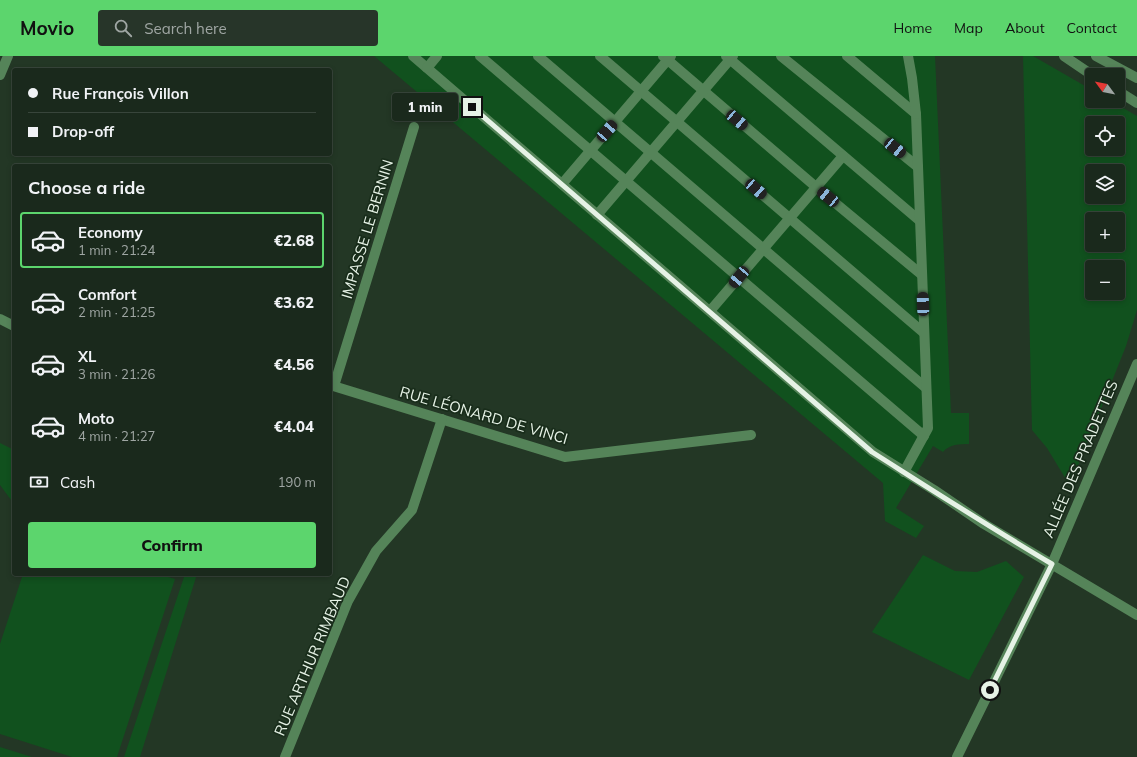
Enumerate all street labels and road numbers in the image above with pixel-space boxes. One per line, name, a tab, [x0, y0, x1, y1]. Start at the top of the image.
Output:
street label: IMPASSE LE BERNIN	[337, 157, 397, 301]
street label: ALLÉE DES PRADETTES	[1038, 377, 1122, 541]
street label: RUE LÉONARD DE VINCI	[398, 382, 570, 448]
street label: RUE ARTHUR RIMBAUD	[270, 573, 354, 739]

